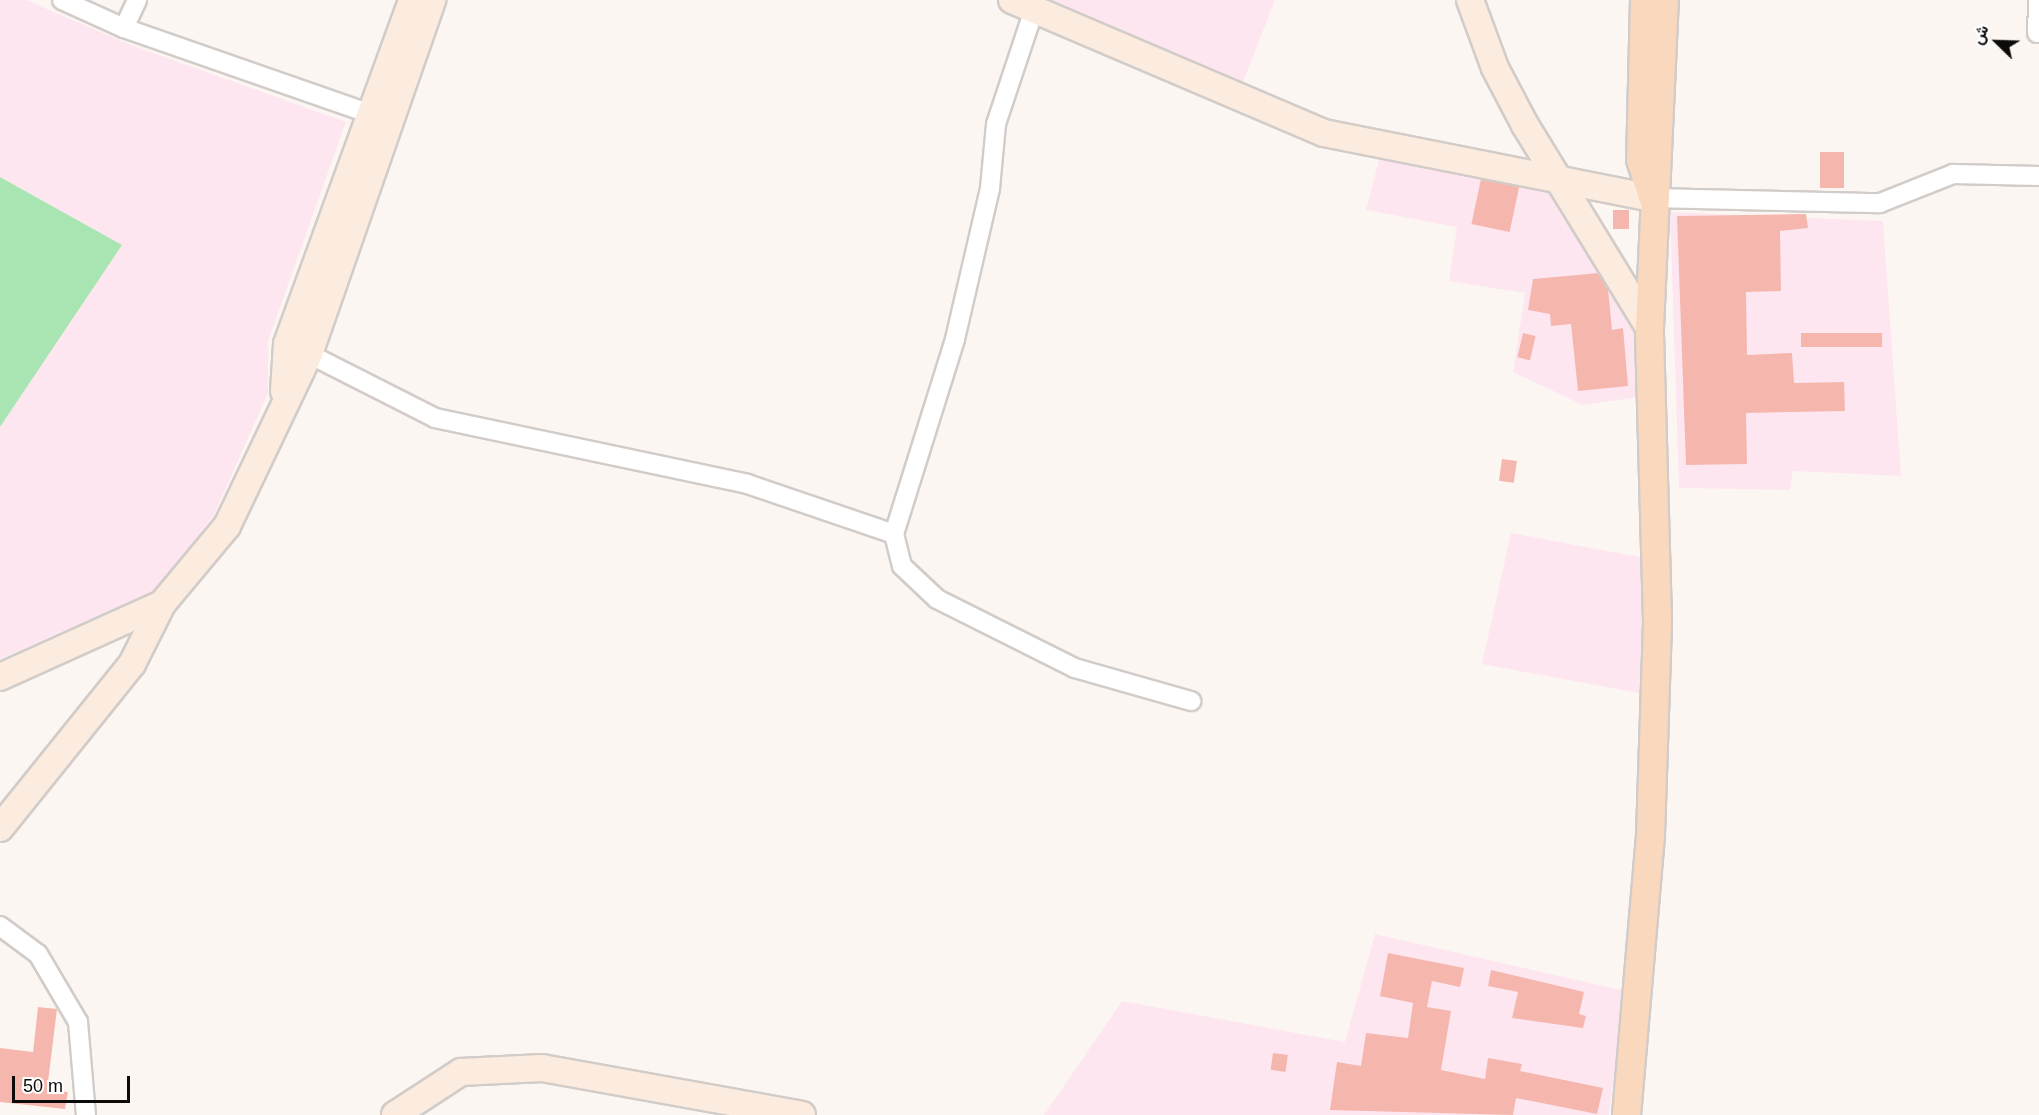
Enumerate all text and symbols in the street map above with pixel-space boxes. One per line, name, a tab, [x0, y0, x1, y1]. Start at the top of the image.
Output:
north arrow	[1967, 12, 2027, 72]
text: ش	[1968, 23, 1992, 47]
scale bar	[15, 1064, 134, 1102]
text: 50 m	[23, 1076, 63, 1096]

